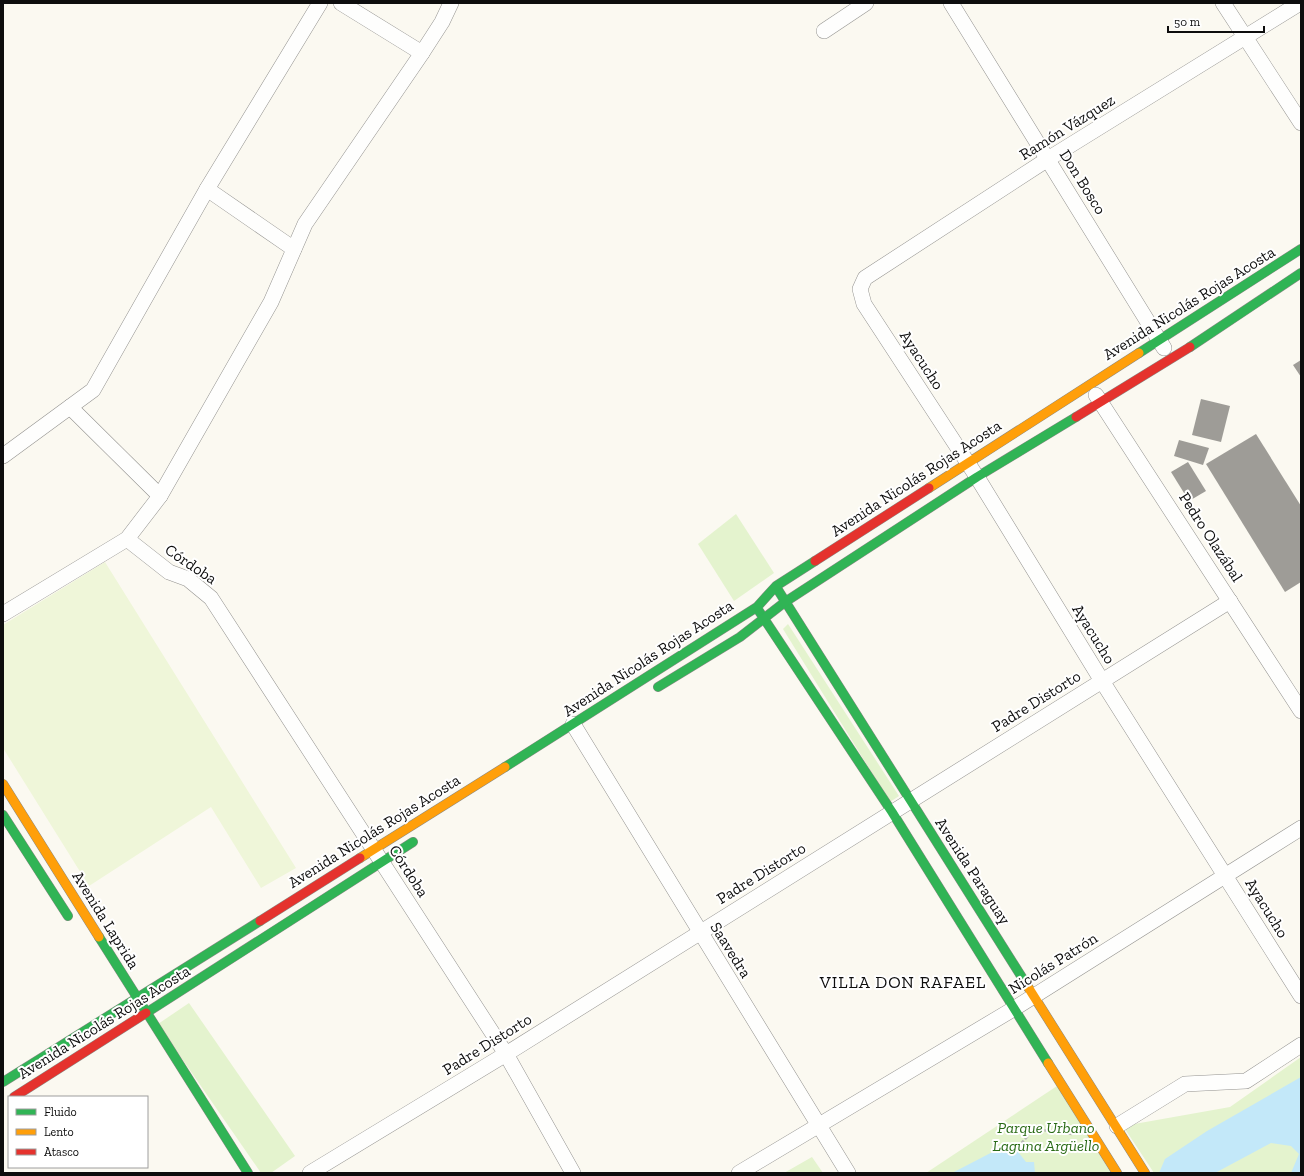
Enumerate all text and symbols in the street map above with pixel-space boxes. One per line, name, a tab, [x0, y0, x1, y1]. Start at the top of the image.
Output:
scale bar	[1168, 8, 1264, 34]
text: 50 m	[1174, 15, 1201, 29]
street label: Ramón Vázquez	[1016, 90, 1118, 164]
street label: Don Bosco	[1056, 146, 1110, 218]
street label: Avenida Nicolás Rojas Acosta	[1099, 242, 1279, 364]
street label: Ayacucho	[896, 327, 948, 393]
street label: Avenida Nicolás Rojas Acosta	[827, 416, 1005, 540]
street label: Pedro Olazábal	[1175, 489, 1247, 585]
street label: Córdoba	[161, 540, 221, 588]
street label: Avenida Nicolás Rojas Acosta	[559, 596, 737, 720]
street label: Ayacucho	[1068, 601, 1120, 667]
street label: Padre Distorto	[988, 666, 1084, 736]
street label: Avenida Nicolás Rojas Acosta	[284, 770, 464, 892]
street label: Avenida Paraguay	[931, 814, 1015, 929]
street label: Padre Distorto	[713, 838, 809, 908]
street label: Córdoba	[385, 841, 433, 901]
street label: Avenida Laprida	[68, 868, 144, 973]
street label: Ayacucho	[1241, 875, 1293, 941]
street label: Saavedra	[706, 919, 756, 982]
street label: Nicolás Patrón	[1005, 928, 1102, 998]
street label: Avenida Nicolás Rojas Acosta	[14, 961, 194, 1083]
district label: VILLA DON RAFAEL	[819, 972, 986, 992]
street label: Padre Distorto	[439, 1009, 535, 1079]
legend	[8, 1096, 148, 1168]
text: Fluido	[44, 1105, 77, 1119]
park label: Parque Urbano Laguna Argüello	[993, 1118, 1099, 1155]
text: Lento	[44, 1125, 74, 1139]
text: Atasco	[44, 1145, 79, 1159]

